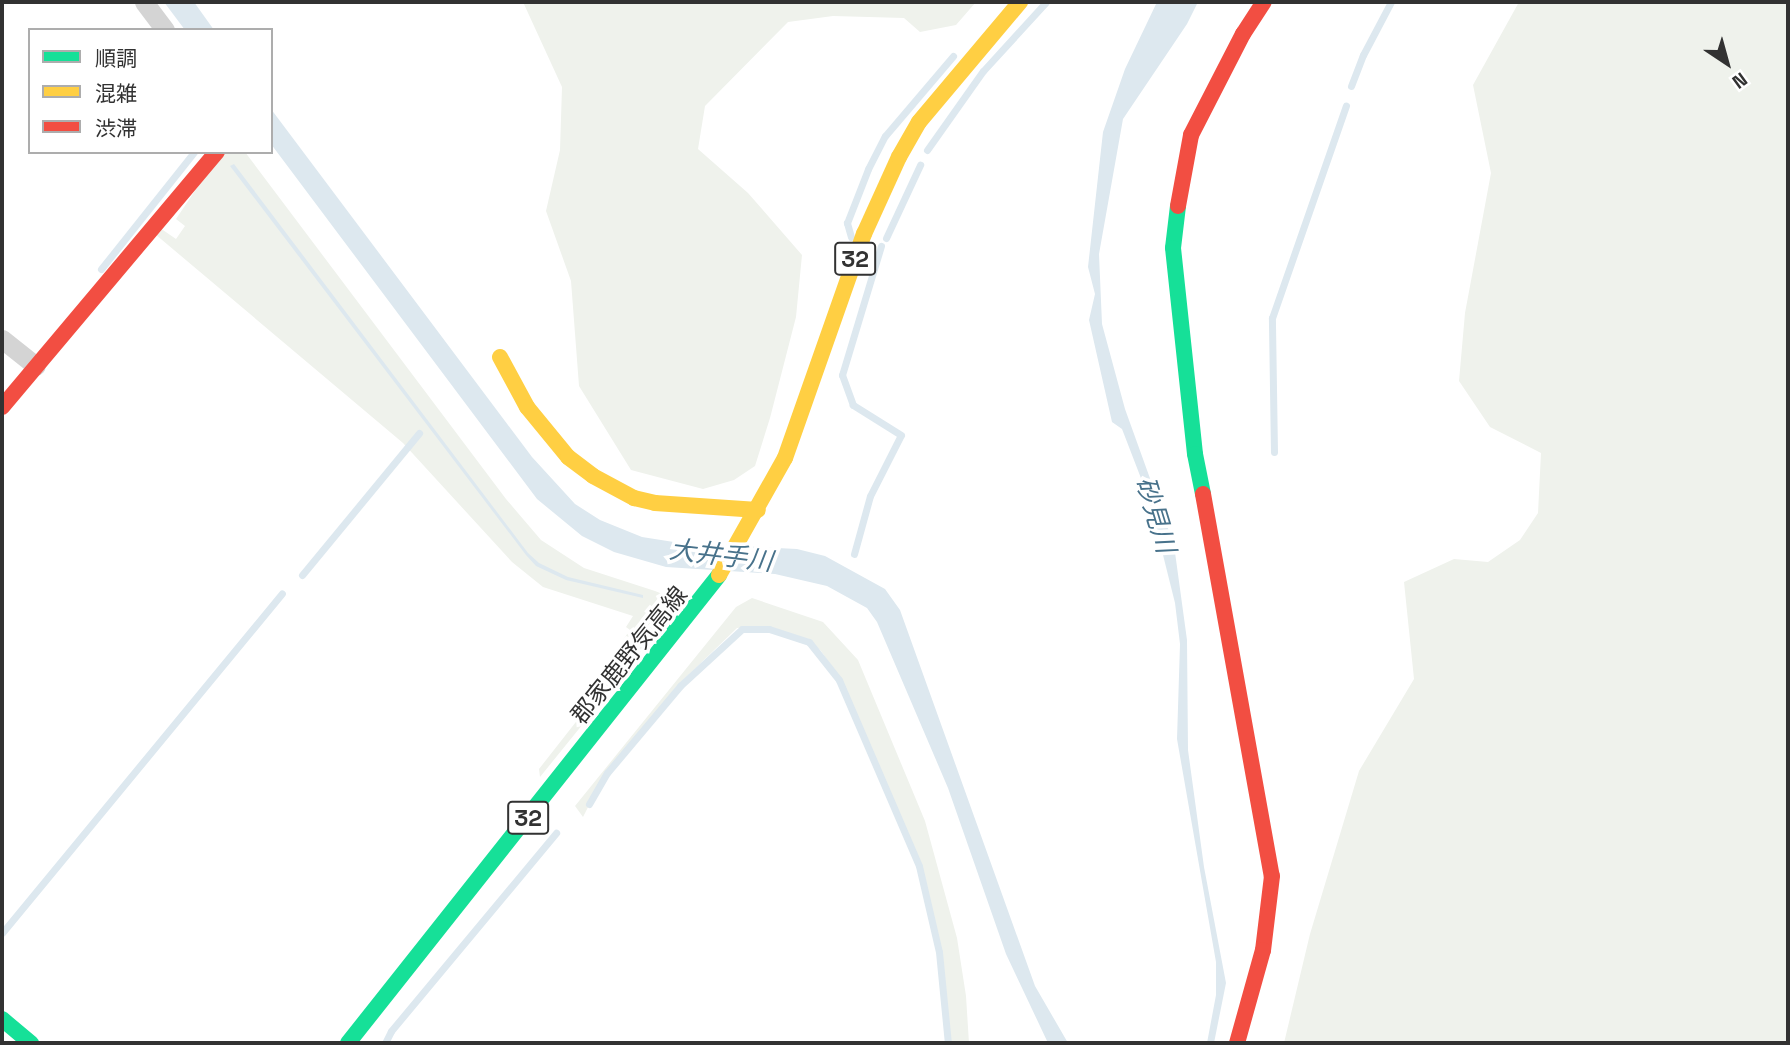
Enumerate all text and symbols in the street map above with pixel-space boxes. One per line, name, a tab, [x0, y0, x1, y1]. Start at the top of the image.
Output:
legend	[28, 28, 273, 154]
north arrow	[1692, 28, 1762, 98]
text: 順調	[95, 45, 137, 72]
text: N	[1727, 67, 1752, 94]
text: 混雑	[95, 80, 137, 107]
text: 渋滞	[95, 115, 137, 142]
road number: 32	[834, 240, 876, 278]
water label: 砂見川	[1129, 473, 1181, 557]
water label: 大井手川	[667, 534, 775, 578]
street label: 郡家鹿野気高線	[565, 581, 693, 729]
road number: 32	[507, 798, 549, 838]

